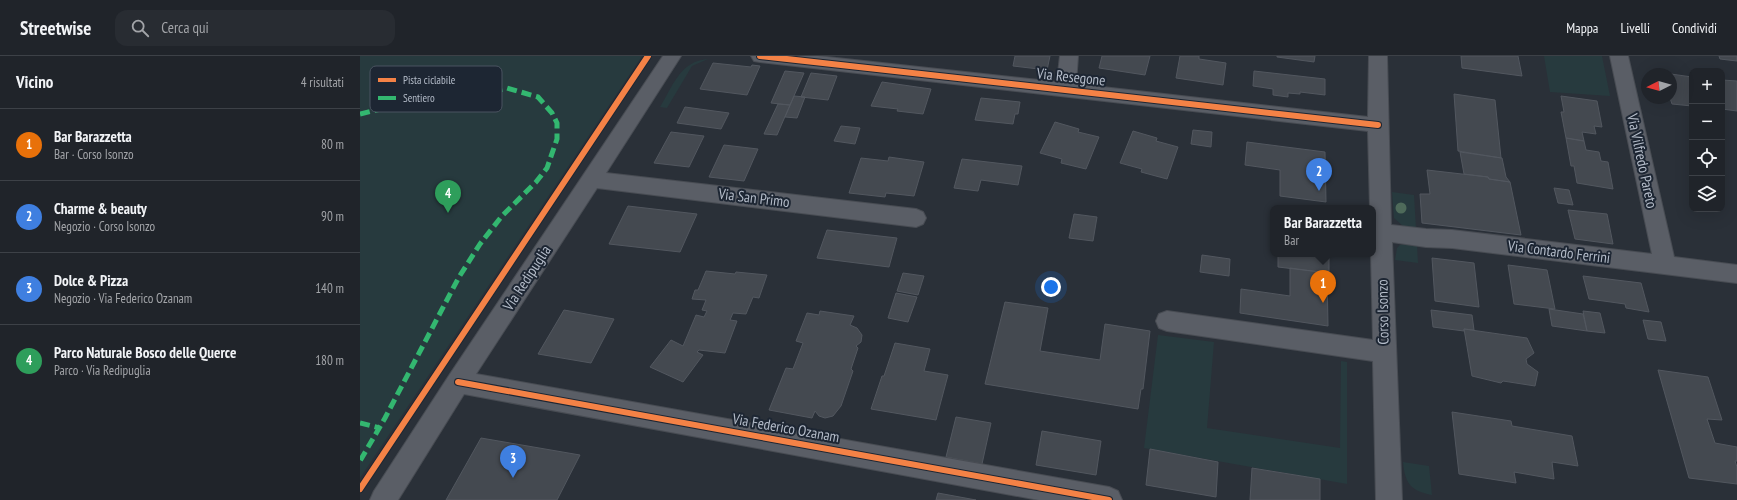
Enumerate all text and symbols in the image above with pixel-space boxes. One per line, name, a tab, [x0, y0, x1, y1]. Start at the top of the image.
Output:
search box	[115, 10, 395, 46]
text: Streetwise	[20, 16, 91, 40]
icon: search	[129, 17, 151, 39]
text: Cerca qui	[161, 18, 209, 37]
text: Mappa	[1566, 19, 1598, 37]
text: Livelli	[1620, 19, 1650, 37]
text: Condividi	[1672, 19, 1717, 37]
street label: Via Resegone	[1035, 63, 1106, 90]
legend	[370, 66, 502, 112]
north arrow	[1641, 68, 1677, 104]
map controls	[1689, 68, 1725, 212]
button: +	[1689, 68, 1725, 104]
text: Vicino	[16, 71, 53, 93]
text: Pista ciclabile	[403, 73, 456, 87]
text: 4 risultati	[301, 74, 344, 91]
text: Sentiero	[403, 91, 435, 105]
button: −	[1689, 104, 1725, 140]
street label: Via Vilfredo Pareto	[1623, 111, 1662, 210]
text: Bar Barazzetta	[54, 127, 132, 146]
text: 1	[26, 136, 32, 153]
text: 80 m	[321, 136, 344, 153]
button: locate	[1689, 140, 1725, 176]
text: Bar · Corso Isonzo	[54, 146, 134, 163]
pin: 2	[1306, 158, 1332, 191]
button: layers	[1689, 176, 1725, 212]
pin: 4	[435, 180, 461, 213]
street label: Via San Primo	[716, 184, 791, 211]
text: Charme & beauty	[54, 199, 147, 218]
popup	[1270, 205, 1376, 257]
text: 2	[26, 208, 32, 225]
text: 90 m	[321, 208, 344, 225]
text: Bar Barazzetta	[1284, 213, 1362, 232]
text: Negozio · Corso Isonzo	[54, 218, 155, 235]
text: Bar	[1284, 232, 1299, 249]
street label: Via Contardo Ferrini	[1506, 236, 1611, 267]
street label: Via Redipuglia	[498, 241, 555, 315]
pin: 1	[1310, 270, 1336, 303]
text: Dolce & Pizza	[54, 271, 128, 290]
your location	[1041, 277, 1061, 297]
street label: Corso Isonzo	[1372, 279, 1393, 345]
text: 3	[26, 280, 32, 297]
text: 140 m	[315, 280, 344, 297]
text: Negozio · Via Federico Ozanam	[54, 290, 192, 307]
text: Parco Naturale Bosco delle Querce	[54, 343, 236, 362]
text: 4	[26, 352, 32, 369]
text: 180 m	[315, 352, 344, 369]
text: Parco · Via Redipuglia	[54, 362, 151, 379]
street label: Via Federico Ozanam	[730, 409, 841, 446]
pin: 3	[500, 445, 526, 478]

